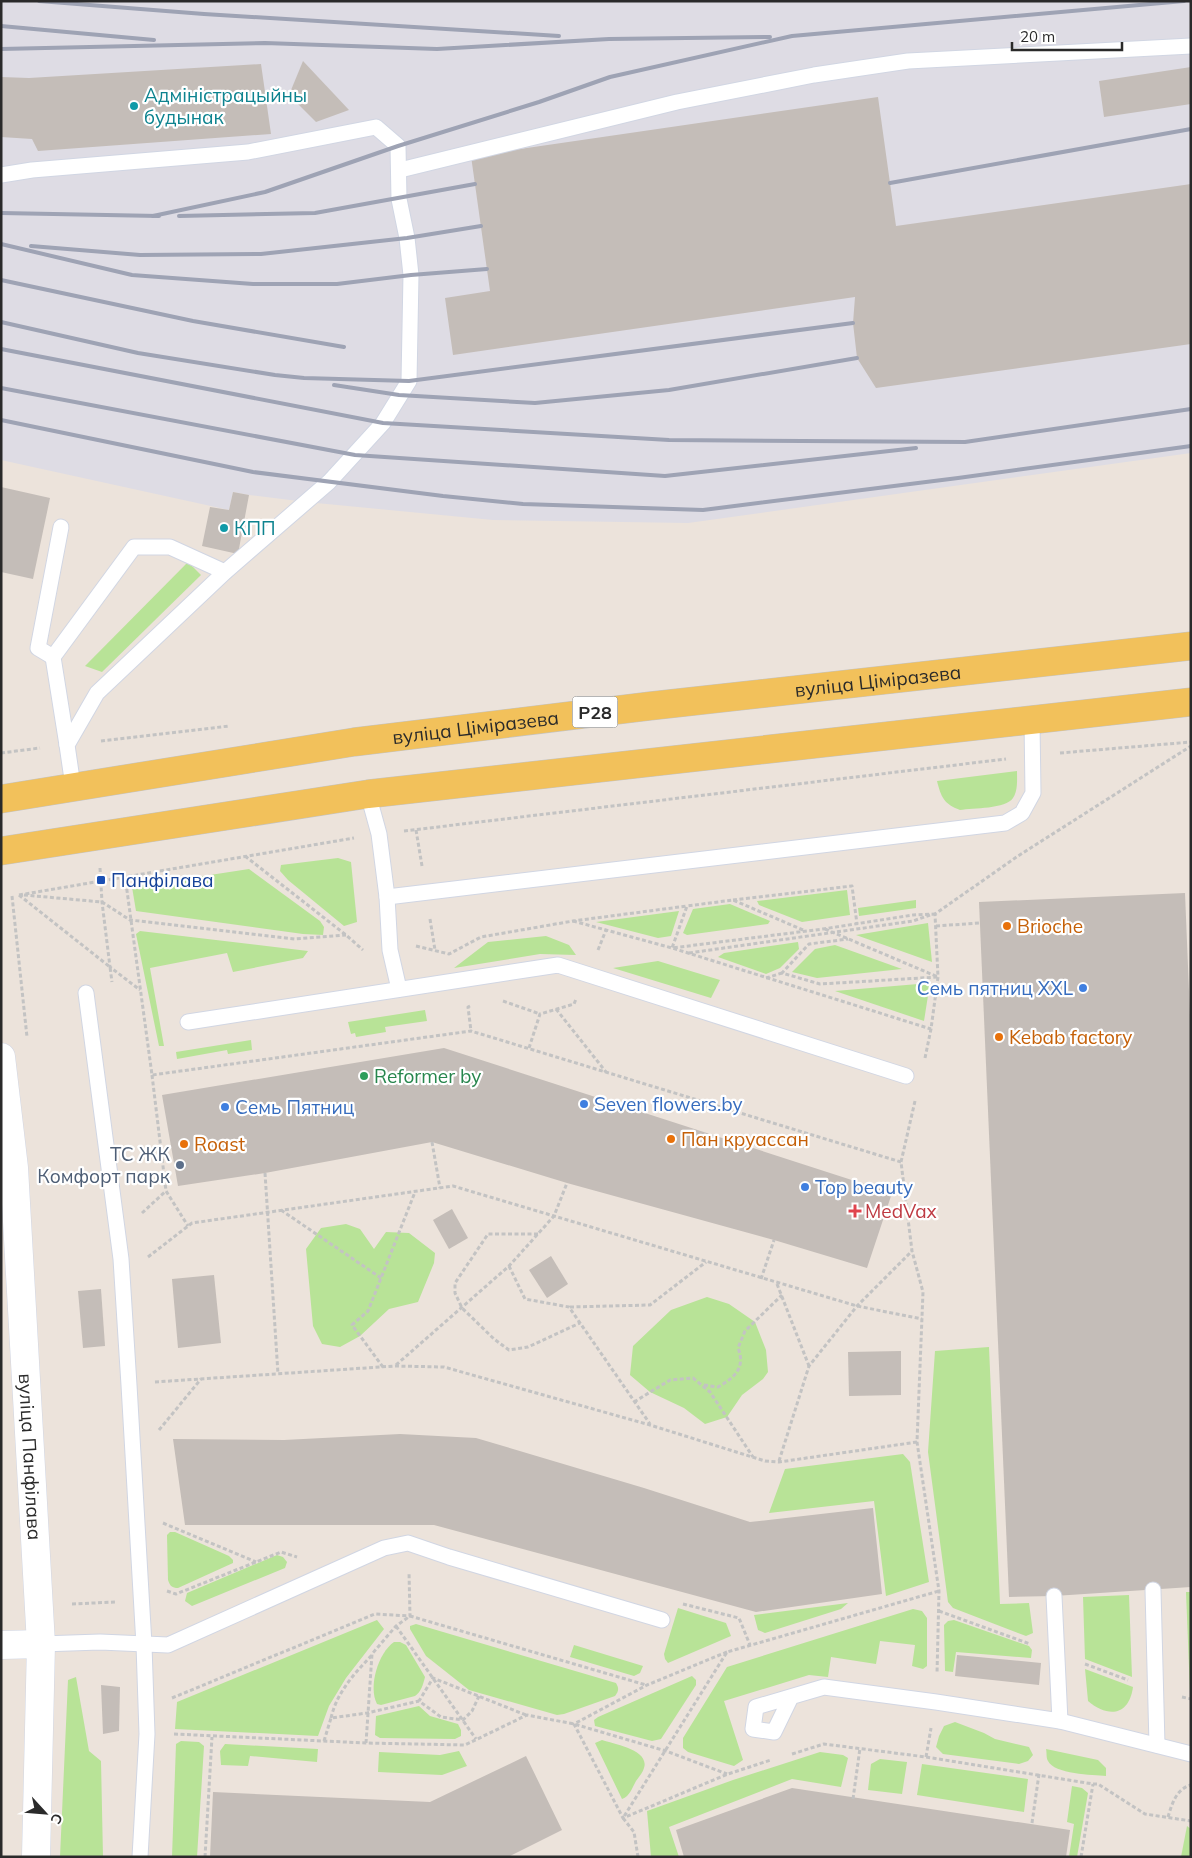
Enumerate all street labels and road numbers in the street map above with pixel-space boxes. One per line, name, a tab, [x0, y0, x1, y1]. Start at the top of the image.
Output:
street label: вуліца Ціміразева	[793, 660, 962, 702]
road number: Р28	[572, 696, 618, 728]
street label: вуліца Ціміразева	[391, 705, 560, 749]
street label: вуліца Панфілава	[14, 1373, 47, 1541]

